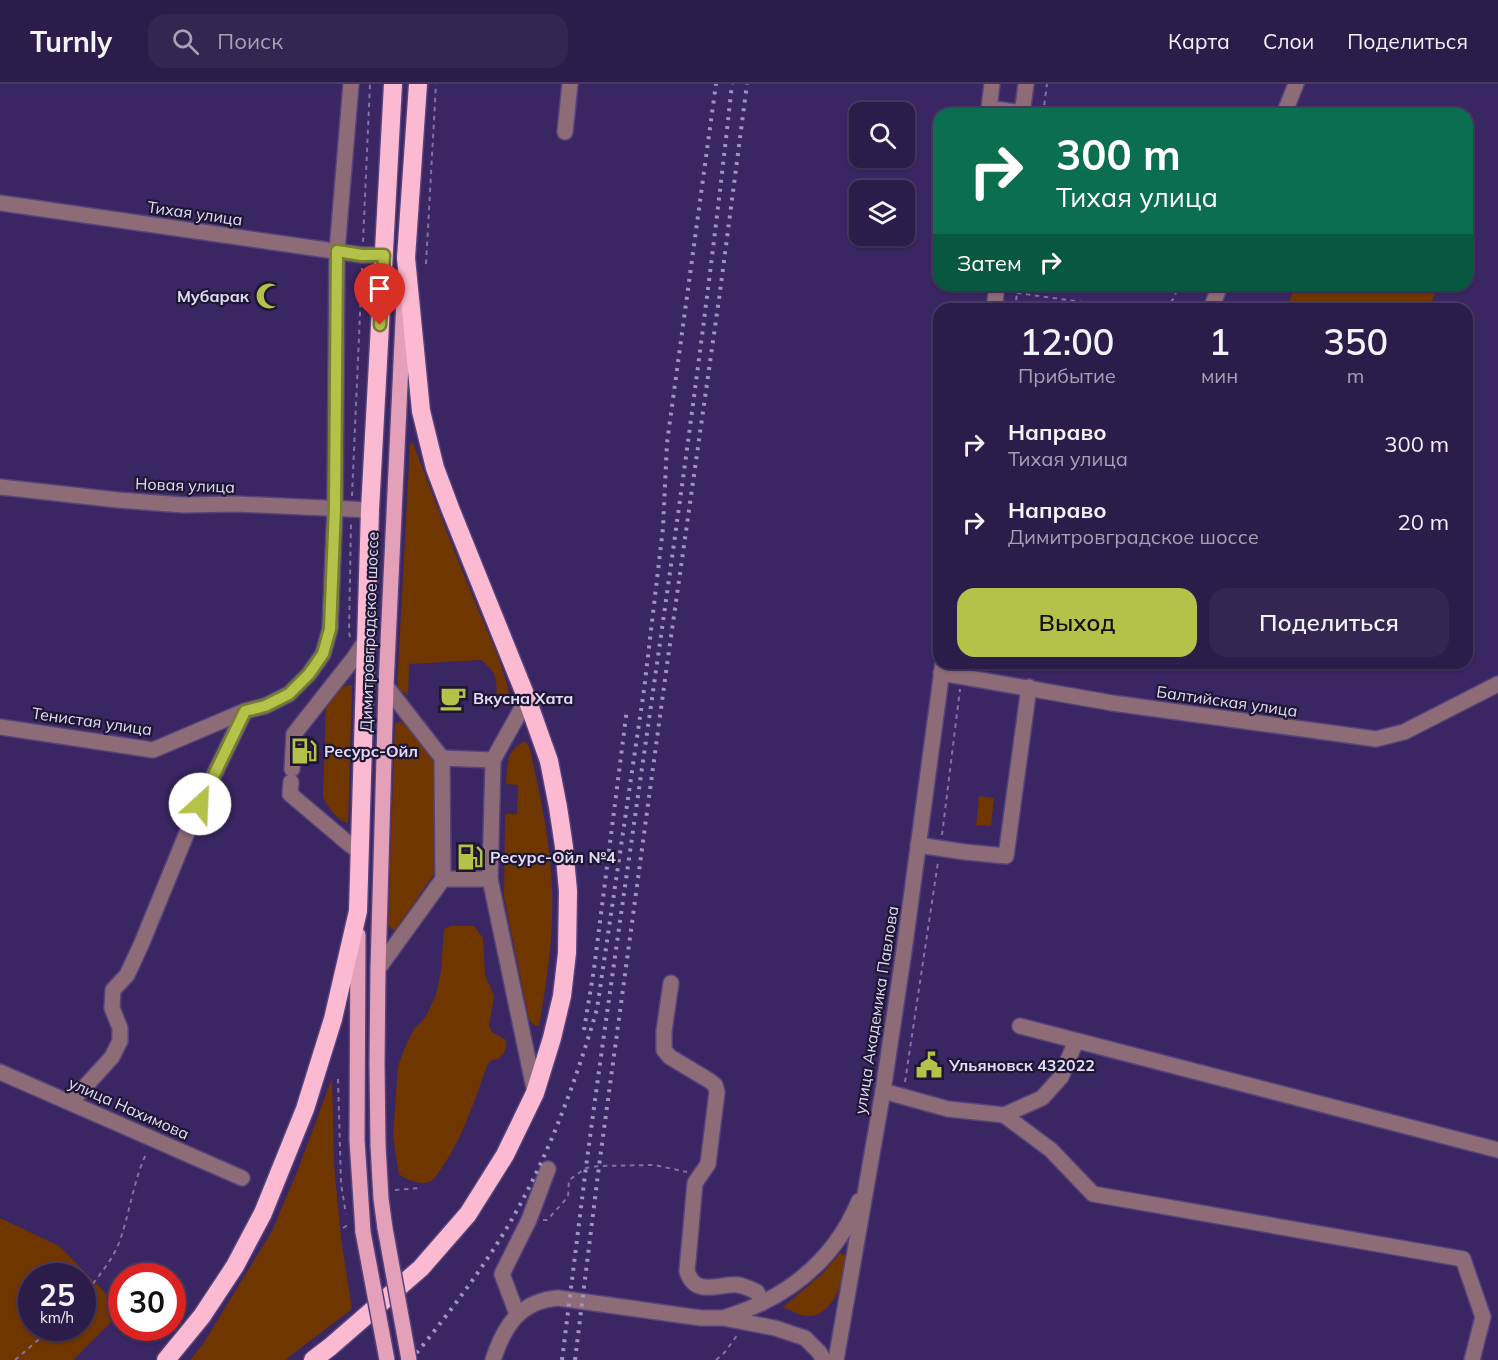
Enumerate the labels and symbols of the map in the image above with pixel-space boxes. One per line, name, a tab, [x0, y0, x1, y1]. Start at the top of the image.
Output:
street label: Тихая улица	[146, 196, 244, 230]
pin	[354, 263, 405, 325]
mosque icon: Мубарак	[254, 281, 284, 311]
place label: Мубарак	[177, 286, 250, 306]
street label: Новая улица	[135, 473, 235, 497]
street label: Димитровградское шоссе	[356, 531, 383, 733]
street label: Балтийская улица	[1155, 681, 1299, 721]
cafe icon: Вкусна Хата	[438, 683, 468, 713]
place label: Вкусна Хата	[473, 688, 573, 708]
street label: Тенистая улица	[31, 703, 153, 739]
fuel station icon: Ресурс-Ойл	[289, 736, 319, 766]
place label: Ресурс-Ойл	[324, 741, 418, 761]
position arrow	[168, 772, 232, 836]
fuel station icon: Ресурс-Ойл №4	[455, 842, 485, 872]
place label: Ресурс-Ойл №4	[490, 847, 616, 867]
street label: улица Академика Павлова	[850, 904, 902, 1116]
public building icon: Ульяновск 432022	[914, 1050, 944, 1080]
place label: Ульяновск 432022	[948, 1055, 1095, 1075]
street label: улица Нахимова	[66, 1072, 192, 1144]
speed limit sign: 30	[108, 1263, 186, 1341]

